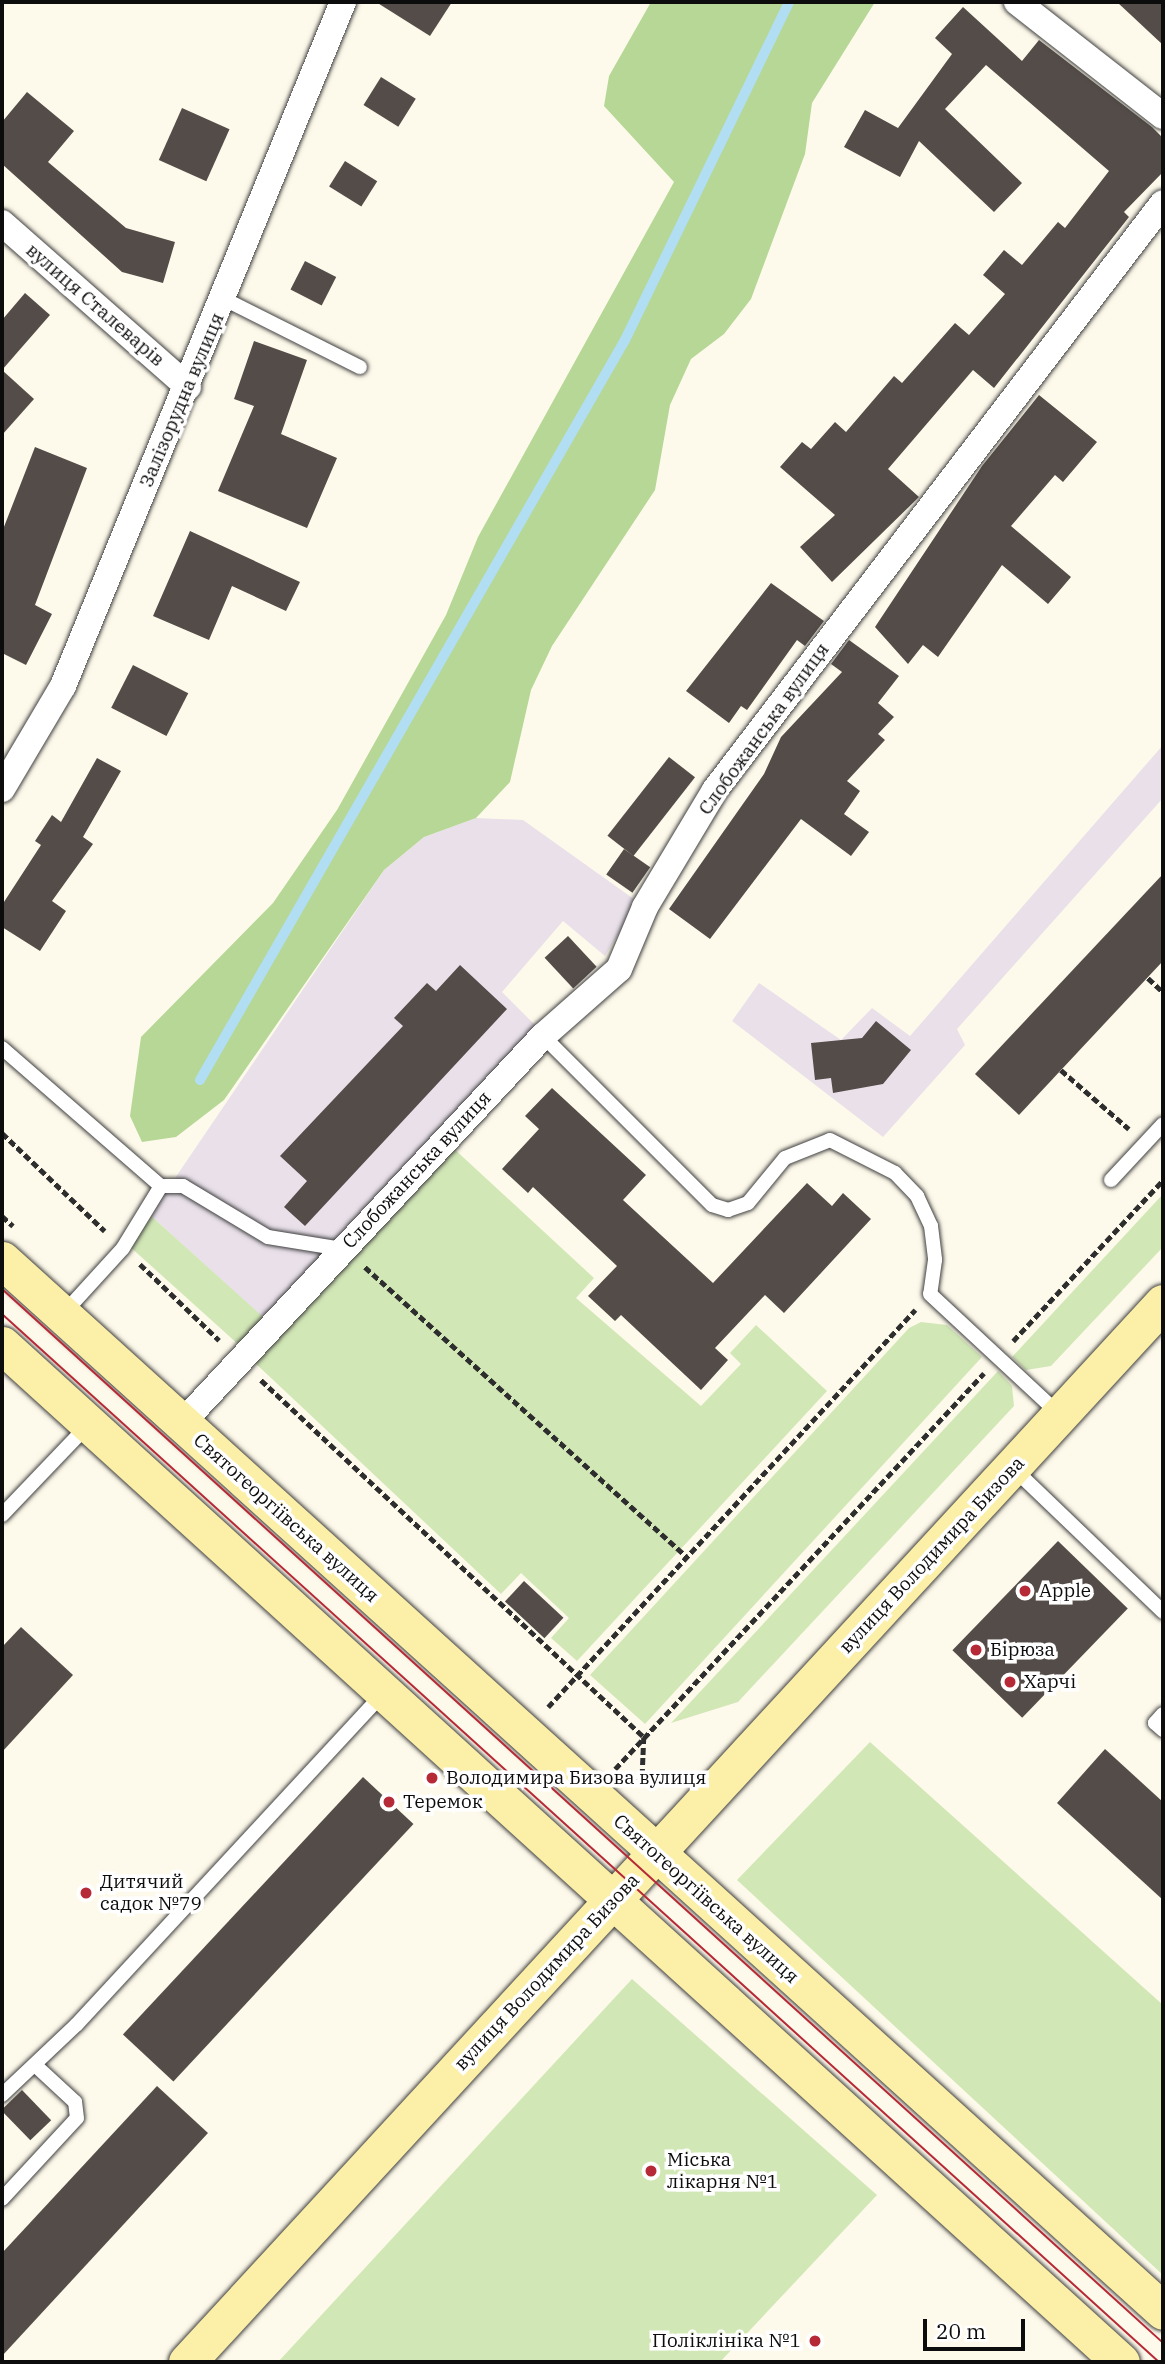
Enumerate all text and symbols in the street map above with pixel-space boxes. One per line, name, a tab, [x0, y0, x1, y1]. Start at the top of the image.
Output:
street label: вулиця Сталеварів	[21, 239, 169, 371]
street label: Залізорудна вулиця	[135, 309, 229, 491]
street label: Слобожанська вулиця	[694, 639, 834, 819]
street label: Слобожанська вулиця	[338, 1087, 496, 1253]
street label: Святогеоргіївська вулиця	[189, 1429, 383, 1607]
street label: вулиця Володимира Бизова	[835, 1452, 1029, 1658]
place label: Apple	[1039, 1580, 1091, 1602]
marker: Apple	[1017, 1583, 1033, 1599]
place label: Бірюза	[990, 1639, 1055, 1661]
marker: Бірюза	[968, 1642, 984, 1658]
place label: Харчі	[1024, 1671, 1076, 1693]
marker: Харчі	[1002, 1674, 1018, 1690]
place label: Володимира Бизова вулиця	[446, 1767, 707, 1789]
marker: Володимира Бизова вулиця	[424, 1770, 440, 1786]
place label: Теремок	[403, 1791, 483, 1813]
marker: Теремок	[381, 1794, 397, 1810]
street label: Святогеоргіївська вулиця	[609, 1810, 803, 1988]
street label: вулиця Володимира Бизова	[450, 1869, 644, 2075]
place label: Дитячий садок №79	[100, 1871, 202, 1915]
marker: Дитячий садок №79	[78, 1885, 94, 1901]
place label: Міська лікарня №1	[667, 2149, 778, 2193]
marker: Міська лікарня №1	[641, 2161, 661, 2181]
scale bar	[927, 2304, 1028, 2348]
text: 20 m	[936, 2317, 986, 2345]
place label: Поліклініка №1	[652, 2330, 801, 2352]
marker: Поліклініка №1	[807, 2333, 823, 2349]

